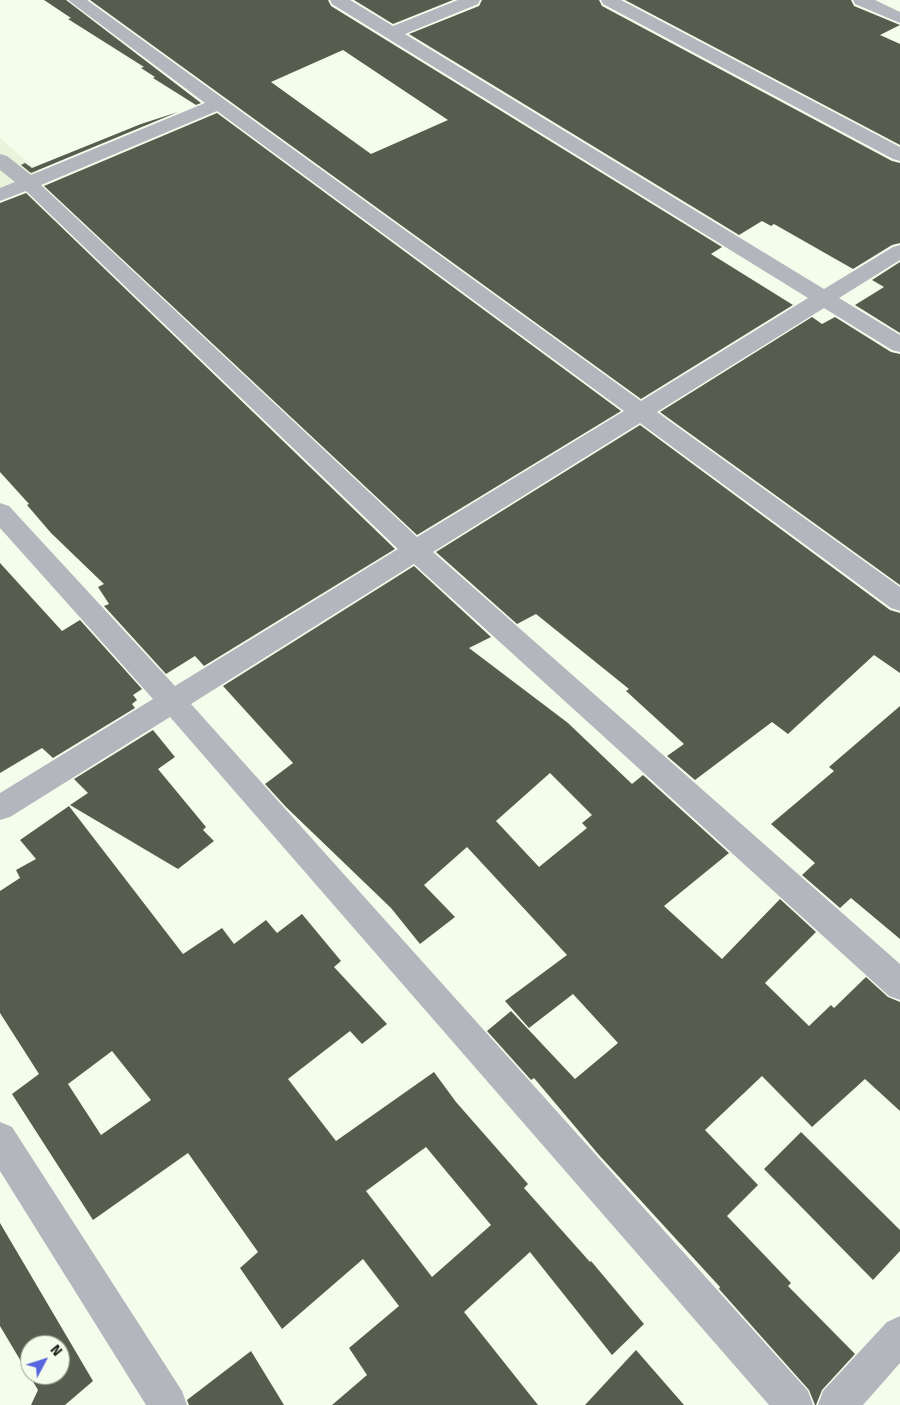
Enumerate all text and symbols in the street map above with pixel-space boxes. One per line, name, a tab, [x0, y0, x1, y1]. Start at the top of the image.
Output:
north arrow	[20, 1335, 70, 1385]
text: N	[47, 1342, 66, 1360]

